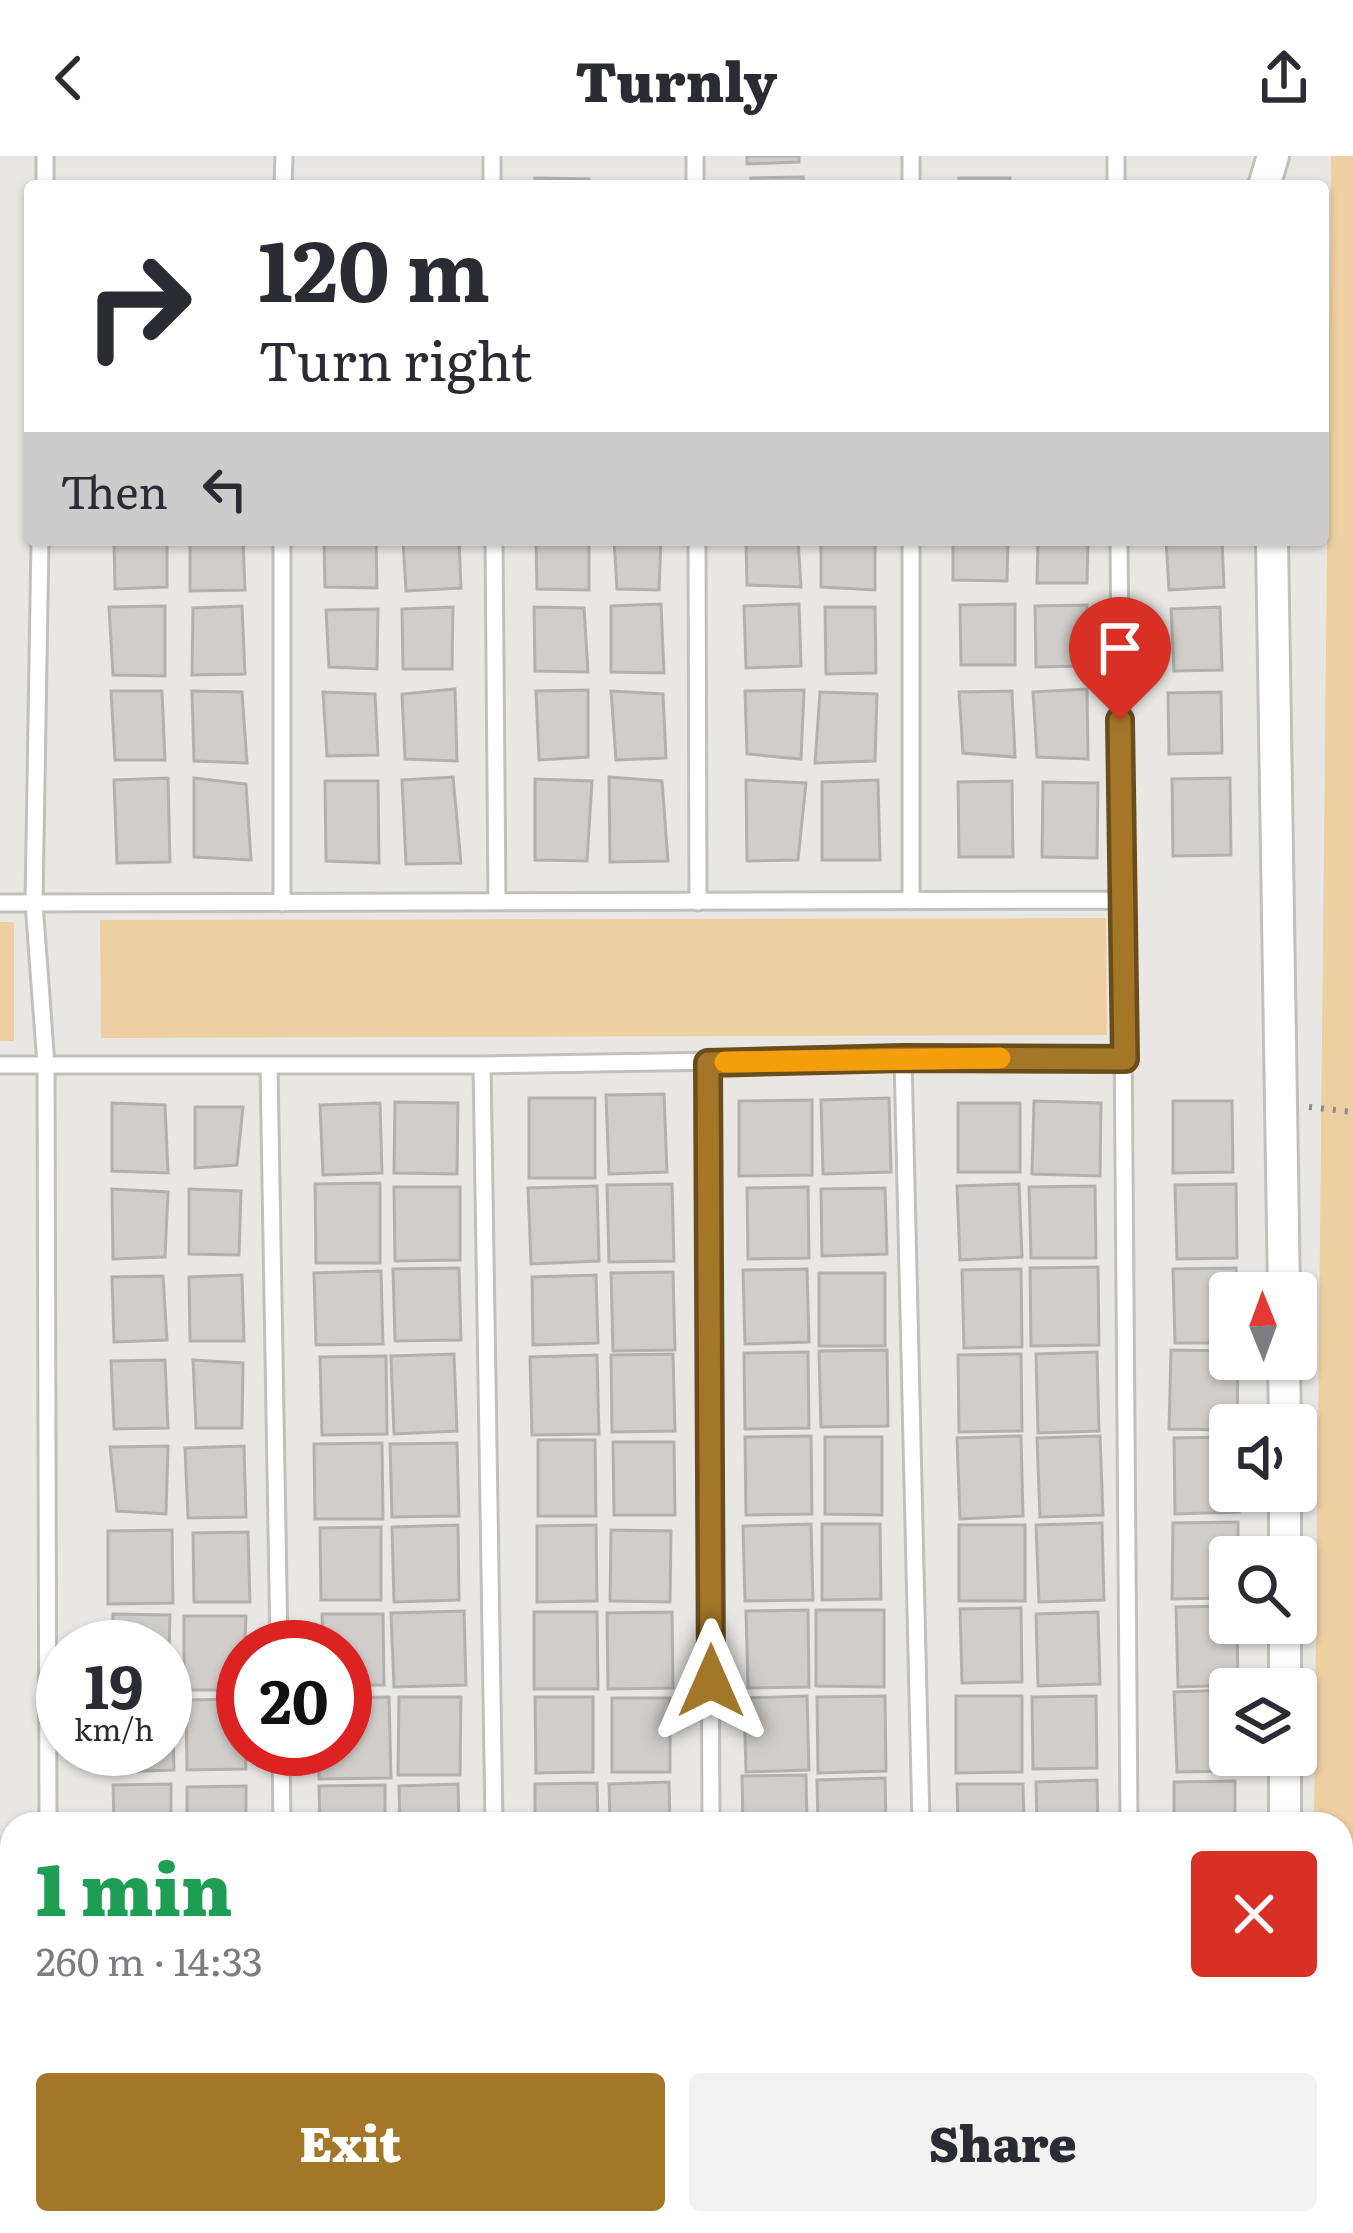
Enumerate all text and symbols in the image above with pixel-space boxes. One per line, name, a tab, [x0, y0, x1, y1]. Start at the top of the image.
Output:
text: Turnly	[576, 38, 777, 119]
icon: back	[36, 45, 102, 111]
icon: share	[1251, 45, 1317, 111]
text: 120 m	[258, 203, 490, 328]
icon: right	[60, 228, 216, 384]
text: Turn right	[258, 317, 532, 398]
text: Then	[60, 456, 168, 523]
icon: left	[192, 456, 258, 522]
pin	[1069, 597, 1171, 720]
icon: arrive	[1087, 615, 1153, 681]
north arrow	[1209, 1272, 1317, 1380]
map controls	[1209, 1272, 1317, 1776]
button: sound	[1209, 1404, 1317, 1512]
button: search	[1209, 1536, 1317, 1644]
position arrow	[648, 1618, 774, 1744]
speed limit sign: 20	[216, 1620, 372, 1776]
text: 19	[84, 1638, 144, 1727]
button: layers	[1209, 1668, 1317, 1776]
text: km/h	[74, 1706, 154, 1750]
text: 1 min	[36, 1831, 232, 1938]
button: close	[1191, 1851, 1317, 1977]
text: 260 m · 14:33	[36, 1930, 263, 1988]
button: Exit	[36, 2073, 665, 2211]
button: Share	[689, 2073, 1317, 2211]

